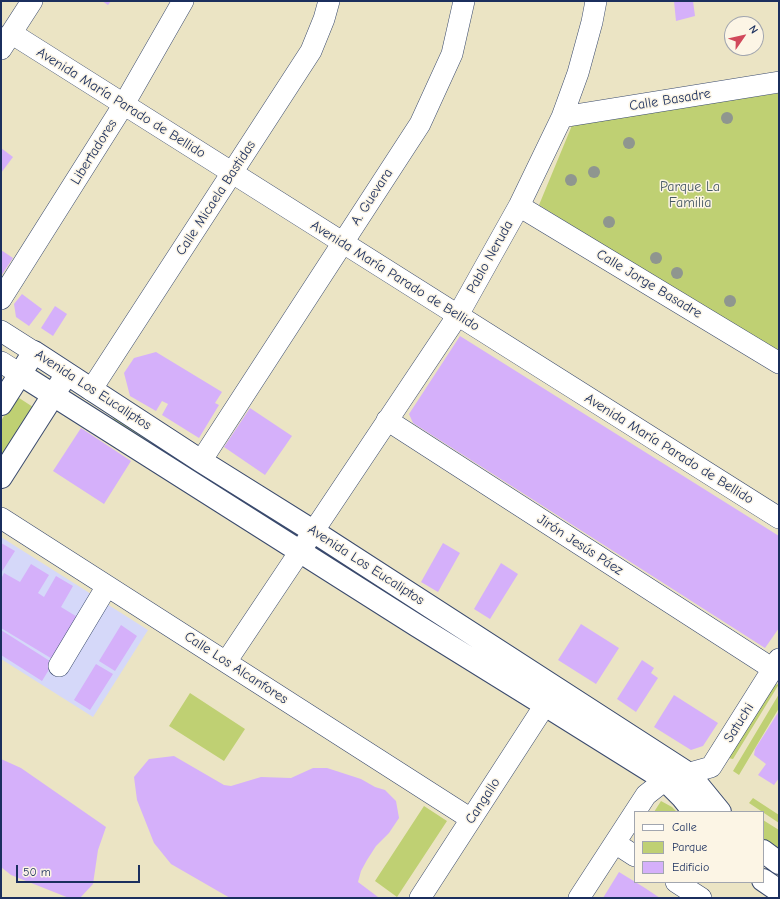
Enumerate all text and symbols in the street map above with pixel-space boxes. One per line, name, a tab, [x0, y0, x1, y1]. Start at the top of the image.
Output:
north arrow	[724, 16, 764, 56]
text: N	[746, 23, 761, 36]
street label: Avenida María Parado de Bellido	[33, 44, 209, 162]
street label: Calle Basadre	[628, 85, 712, 115]
street label: Libertadores	[67, 116, 121, 188]
street label: Calle Micaela Bastidas	[172, 137, 260, 259]
street label: A. Guevara	[347, 165, 397, 229]
park label: Parque La Familia	[660, 179, 720, 212]
street label: Avenida María Parado de Bellido	[307, 217, 483, 335]
street label: Pablo Neruda	[463, 218, 517, 296]
street label: Calle Jorge Basadre	[593, 246, 705, 322]
street label: Avenida Los Eucaliptos	[32, 346, 154, 434]
street label: Avenida María Parado de Bellido	[581, 390, 757, 508]
street label: Jirón Jesús Páez	[534, 511, 626, 579]
street label: Avenida Los Eucaliptos	[305, 521, 427, 609]
street label: Calle Los Alcanfores	[181, 628, 291, 708]
street label: Satuchi	[720, 700, 758, 746]
street label: Cangallo	[462, 775, 504, 827]
legend	[634, 811, 764, 883]
text: Calle	[672, 820, 697, 834]
text: Parque	[672, 840, 707, 854]
scale bar	[18, 857, 142, 883]
text: Edificio	[672, 860, 709, 874]
text: 50 m	[23, 865, 51, 879]

